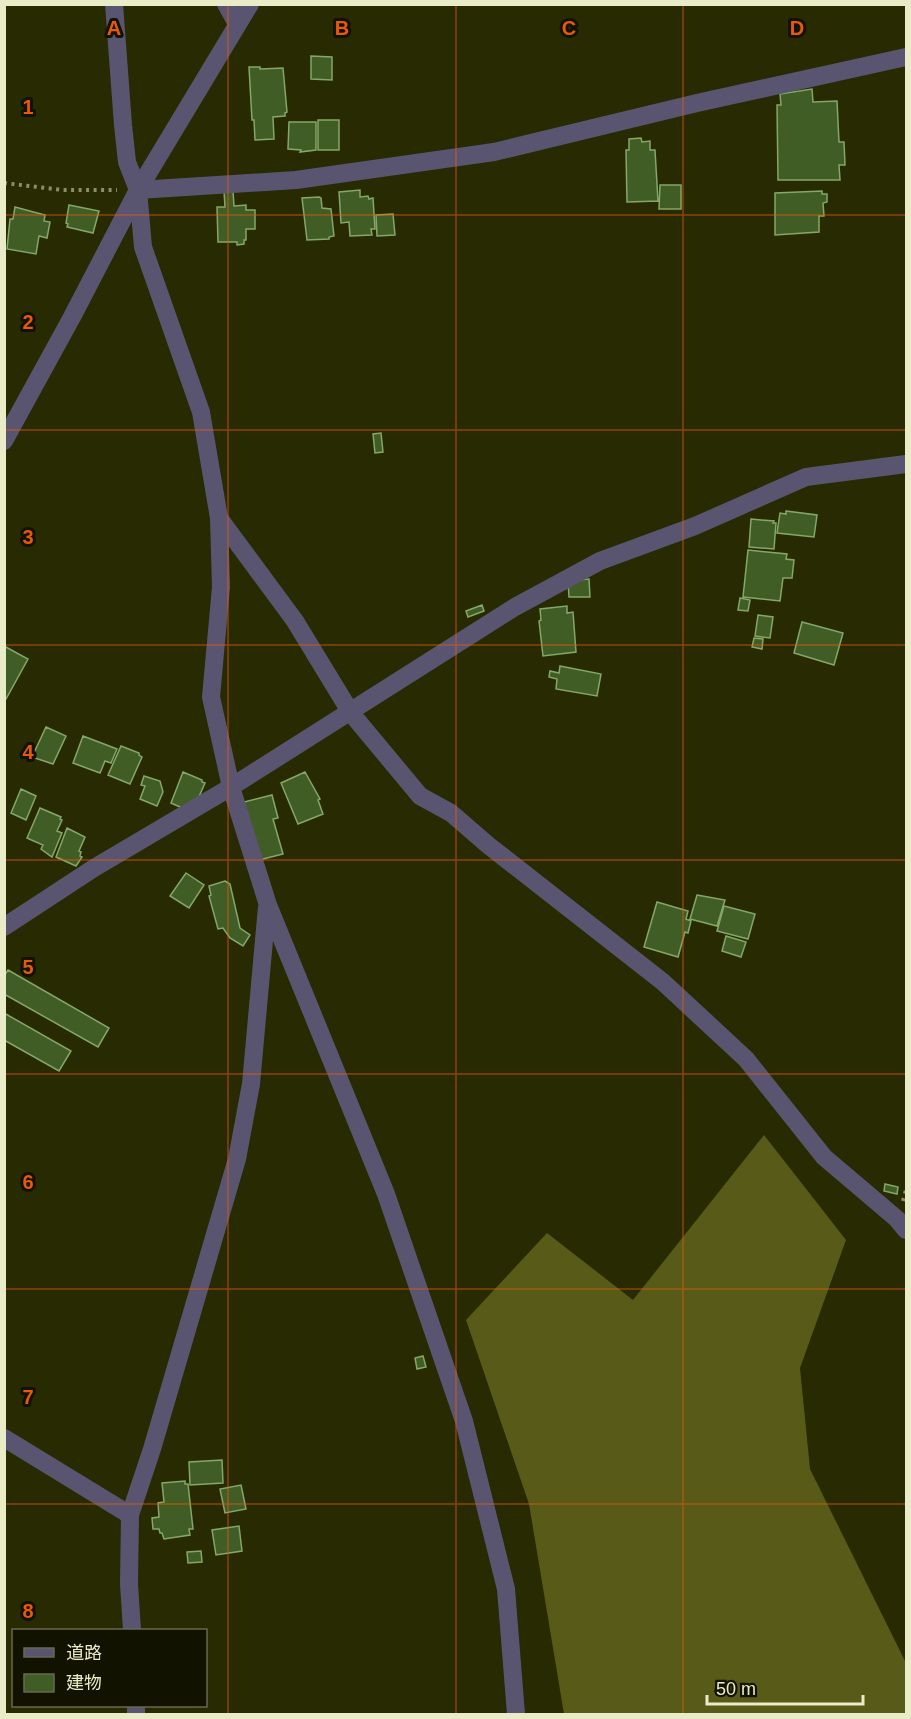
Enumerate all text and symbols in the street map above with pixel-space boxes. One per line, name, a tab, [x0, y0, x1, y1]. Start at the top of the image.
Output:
text: A	[107, 17, 121, 39]
text: B	[335, 17, 349, 39]
text: C	[562, 17, 576, 39]
text: D	[790, 17, 804, 39]
text: 1	[22, 96, 34, 118]
text: 2	[22, 311, 34, 333]
text: 3	[22, 526, 34, 548]
text: 4	[22, 741, 34, 763]
text: 5	[22, 956, 34, 978]
text: 6	[22, 1171, 34, 1193]
text: 7	[22, 1386, 34, 1408]
text: 8	[22, 1600, 34, 1622]
legend	[12, 1629, 207, 1707]
text: 道路	[66, 1643, 102, 1663]
scale bar	[707, 1668, 863, 1706]
text: 建物	[66, 1673, 102, 1693]
text: 50 m	[716, 1679, 756, 1699]

